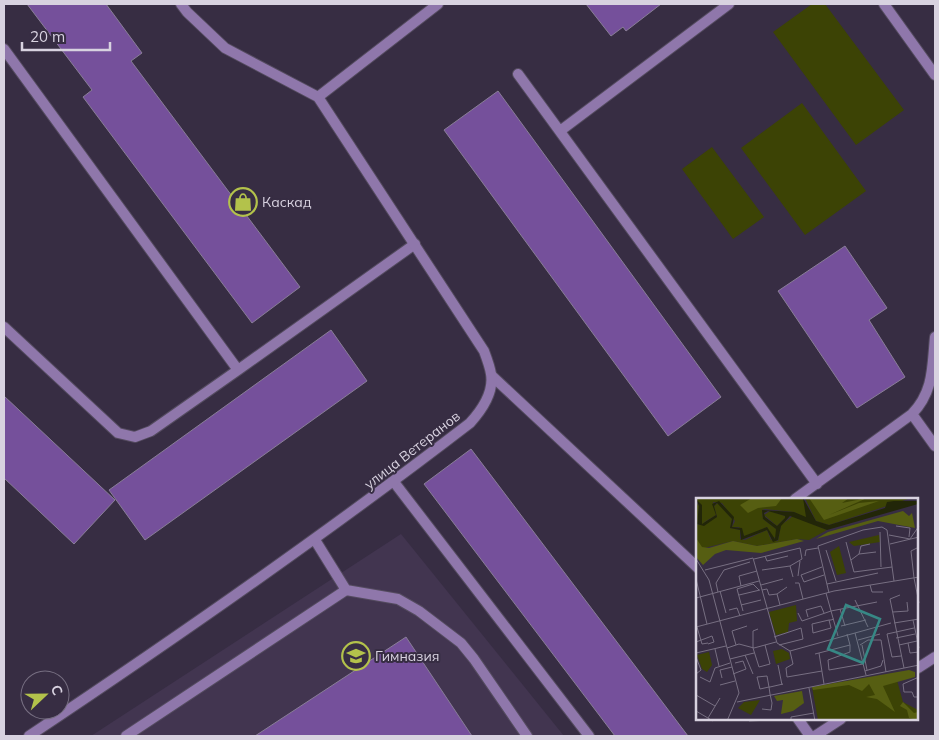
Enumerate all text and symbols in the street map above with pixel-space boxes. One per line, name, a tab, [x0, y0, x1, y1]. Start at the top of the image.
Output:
scale bar	[22, 20, 110, 52]
text: 20 m	[30, 27, 65, 46]
shop icon: Каскад	[228, 187, 258, 217]
place label: Каскад	[262, 193, 312, 211]
street label: улица Ветеранов	[360, 407, 464, 493]
inset map	[696, 498, 919, 720]
school or university icon: Гимназия	[341, 641, 371, 671]
place label: Гимназия	[375, 647, 439, 665]
north arrow	[20, 670, 70, 720]
text: С	[47, 682, 67, 698]

